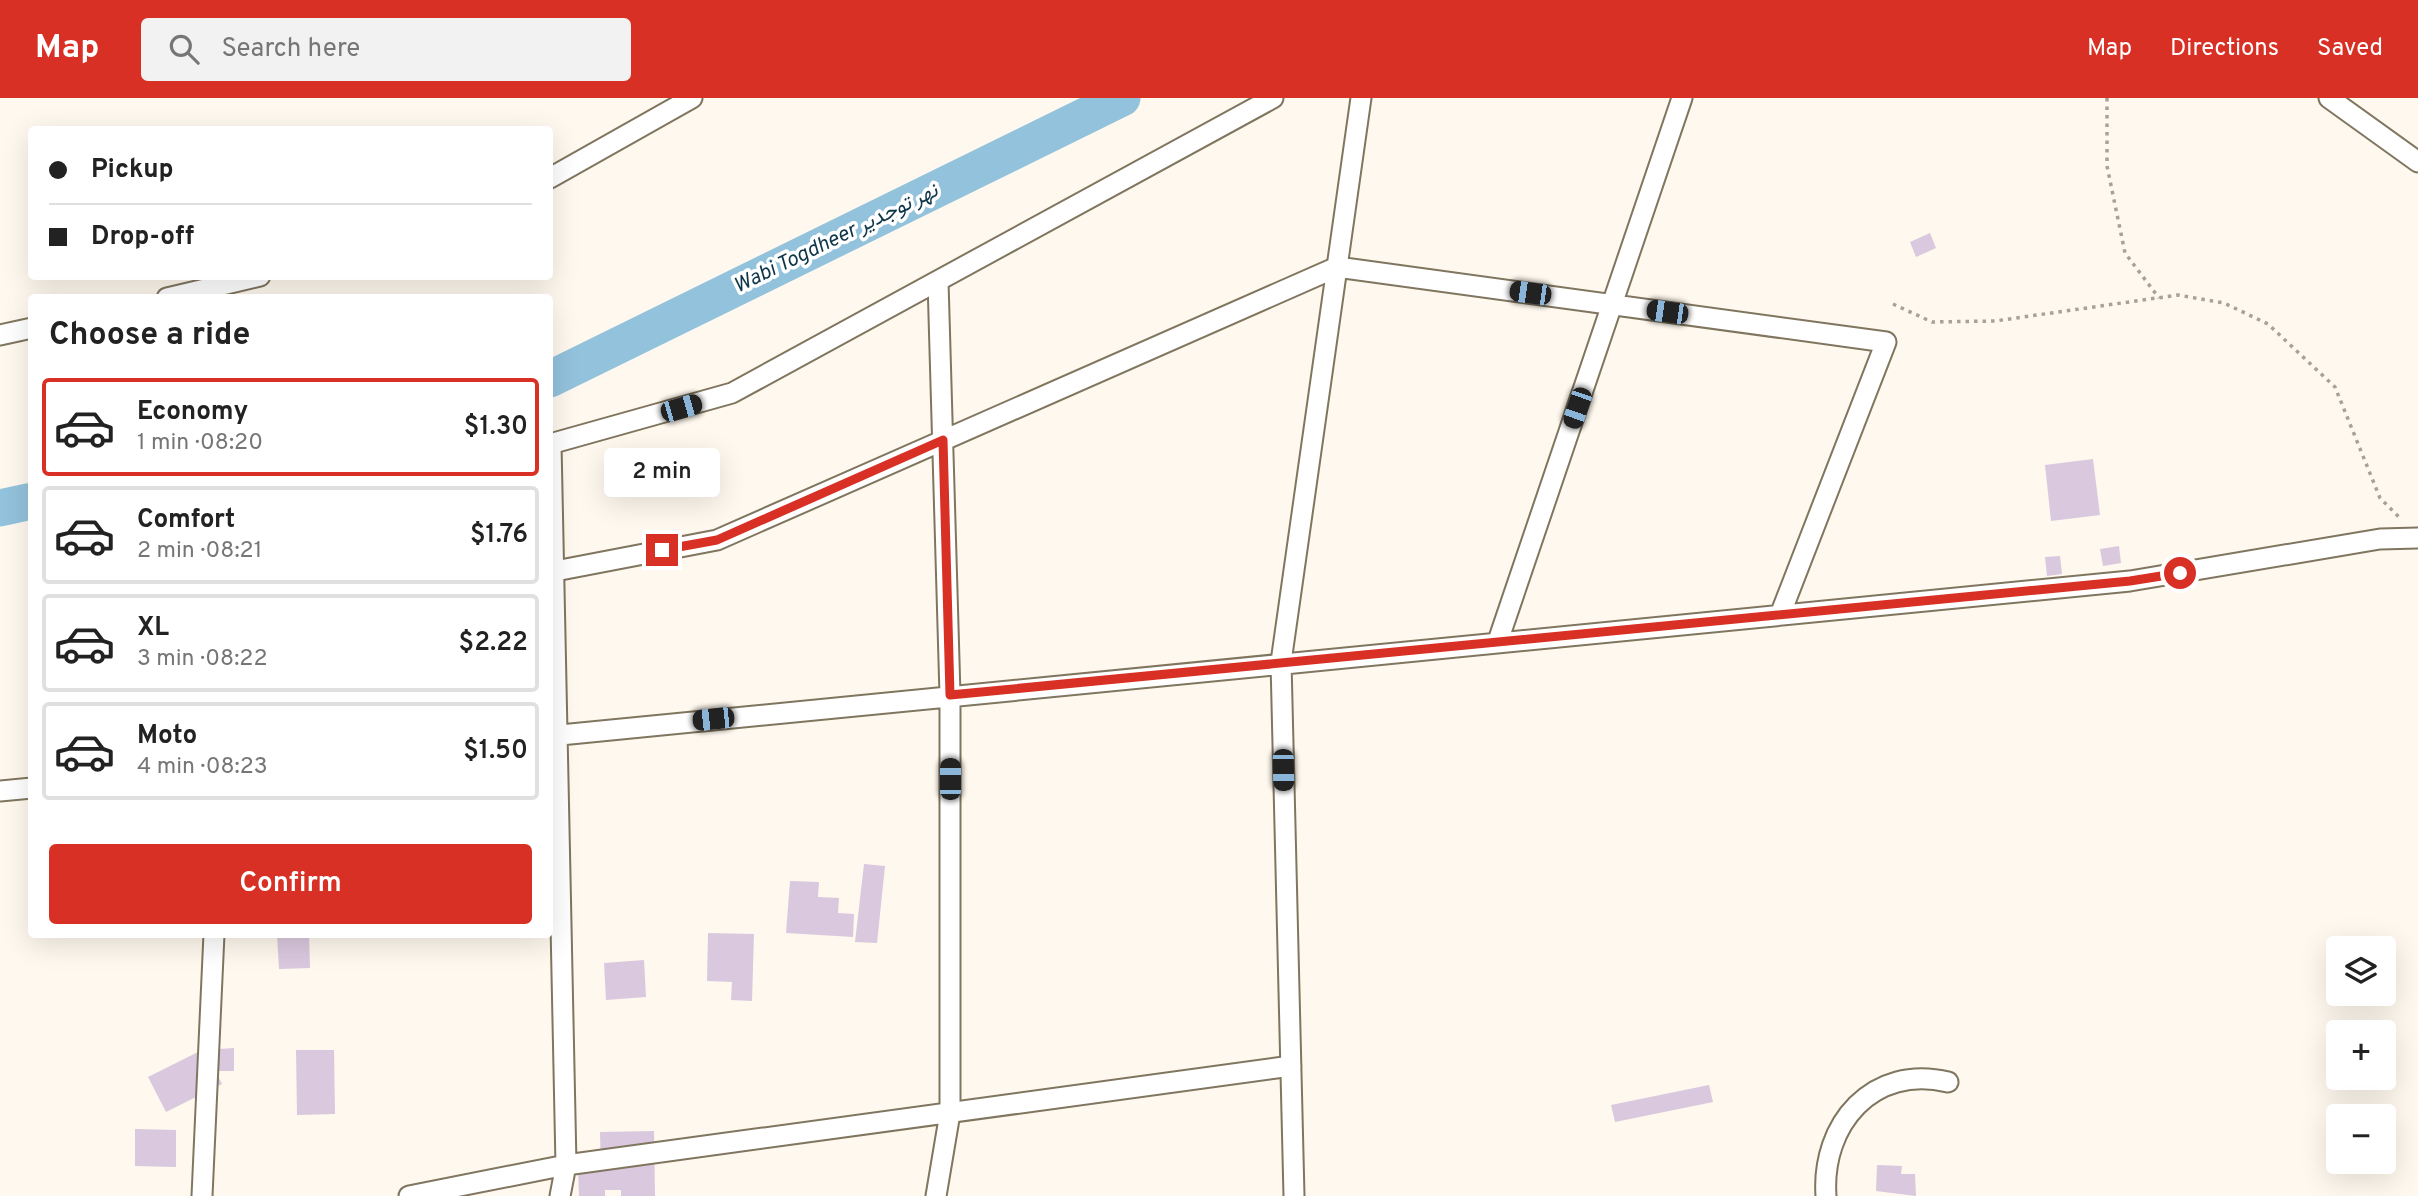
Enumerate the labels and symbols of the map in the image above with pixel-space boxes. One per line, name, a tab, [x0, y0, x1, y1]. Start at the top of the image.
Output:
water label: Wabi Togdheer نهر توجدير	[729, 177, 944, 300]
car	[1508, 280, 1553, 306]
car	[1645, 299, 1690, 325]
car	[1561, 385, 1594, 431]
car	[658, 392, 705, 424]
callout: 2 min	[604, 448, 720, 498]
route end	[646, 534, 678, 566]
route start	[2164, 557, 2196, 589]
car	[692, 706, 735, 732]
car	[1273, 749, 1294, 791]
car	[940, 758, 961, 800]

